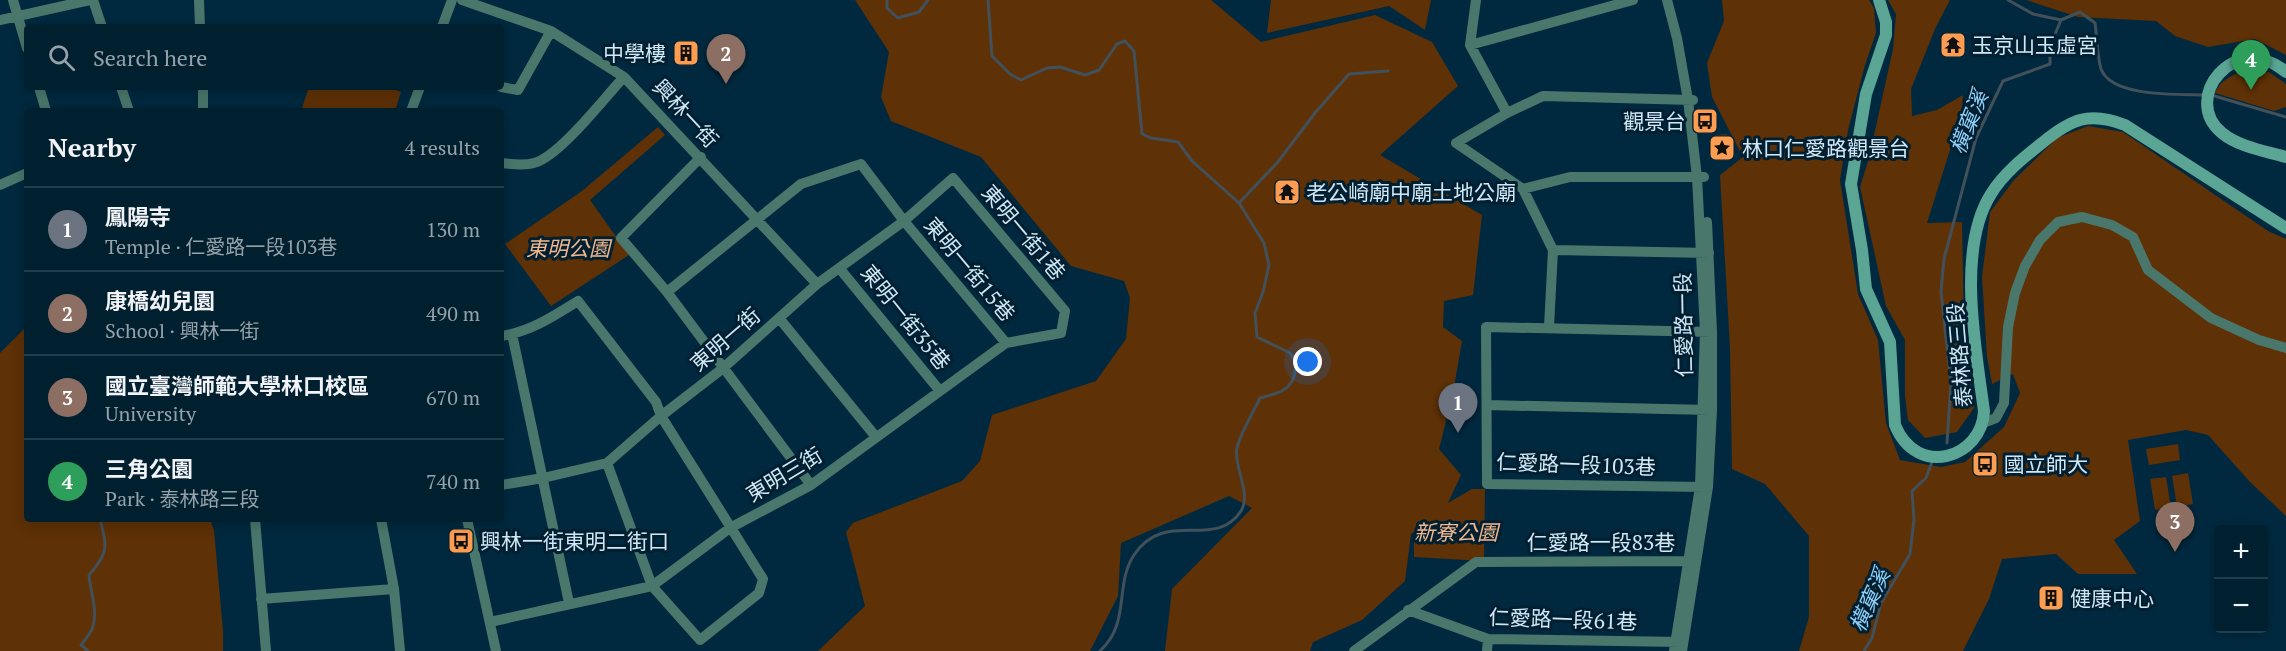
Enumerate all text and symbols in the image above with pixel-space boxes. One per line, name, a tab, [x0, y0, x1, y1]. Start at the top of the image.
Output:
search box	[24, 24, 504, 90]
temple icon: 玉京山玉虛宮	[1938, 30, 1968, 60]
place label: 玉京山玉虛宮	[1972, 31, 2098, 59]
pin: 2	[706, 34, 746, 84]
building icon: 中學樓	[671, 38, 701, 68]
place label: 中學樓	[603, 39, 666, 67]
pin: 4	[2232, 40, 2270, 90]
icon: search	[45, 41, 78, 74]
text: Search here	[93, 43, 207, 72]
street label: 興林一街	[647, 73, 725, 153]
water label: 橫窠溪	[1942, 83, 1995, 158]
bus stop icon: 觀景台	[1690, 106, 1720, 136]
place label: 觀景台	[1623, 107, 1686, 135]
text: Nearby	[48, 130, 136, 164]
place icon: 林口仁愛路觀景台	[1707, 133, 1737, 163]
text: 4 results	[405, 134, 480, 161]
place label: 林口仁愛路觀景台	[1742, 134, 1910, 162]
temple icon: 老公崎廟中廟土地公廟	[1272, 177, 1302, 207]
street label: 東明一街1巷	[976, 178, 1072, 286]
place label: 老公崎廟中廟土地公廟	[1306, 178, 1516, 206]
text: 鳳陽寺	[105, 202, 171, 231]
street label: 東明一街15巷	[918, 211, 1022, 327]
text: 1	[62, 216, 73, 243]
text: 130 m	[426, 216, 480, 243]
text: Temple · 仁愛路一段103巷	[105, 233, 337, 260]
park label: 東明公園	[526, 234, 613, 262]
street label: 東明一街35巷	[855, 259, 957, 375]
street label: 仁愛路一段	[1668, 272, 1698, 378]
text: 康橋幼兒園	[105, 286, 215, 315]
text: 2	[62, 300, 73, 327]
text: 490 m	[426, 300, 480, 327]
street label: 東明一街	[684, 301, 766, 377]
street label: 泰林路三段	[1940, 301, 1978, 409]
text: School · 興林一街	[105, 317, 259, 344]
your location	[1293, 347, 1322, 376]
text: 國立臺灣師範大學林口校區	[105, 371, 369, 400]
text: 3	[62, 384, 73, 411]
text: 670 m	[426, 384, 480, 411]
pin: 1	[1438, 384, 1478, 433]
text: University	[105, 400, 196, 427]
street label: 東明三街	[741, 440, 827, 508]
street label: 仁愛路一段103巷	[1496, 447, 1656, 481]
bus stop icon: 國立師大	[1970, 449, 2000, 479]
place label: 國立師大	[2004, 450, 2088, 478]
text: 三角公園	[105, 454, 193, 483]
text: 4	[62, 468, 73, 495]
text: 740 m	[426, 468, 480, 495]
text: Park · 泰林路三段	[105, 485, 260, 512]
pin: 3	[2156, 502, 2194, 552]
park label: 新寮公園	[1414, 518, 1501, 546]
map controls	[2214, 525, 2268, 633]
button: +	[2214, 525, 2268, 579]
bus stop icon: 興林一街東明二街口	[446, 526, 476, 556]
place label: 興林一街東明二街口	[480, 527, 669, 555]
street label: 仁愛路一段83巷	[1527, 528, 1675, 556]
water label: 橫窠溪	[1842, 561, 1897, 636]
button: −	[2214, 579, 2268, 633]
building icon: 健康中心	[2036, 583, 2066, 613]
place label: 健康中心	[2070, 584, 2154, 612]
street label: 仁愛路一段61巷	[1488, 602, 1638, 636]

